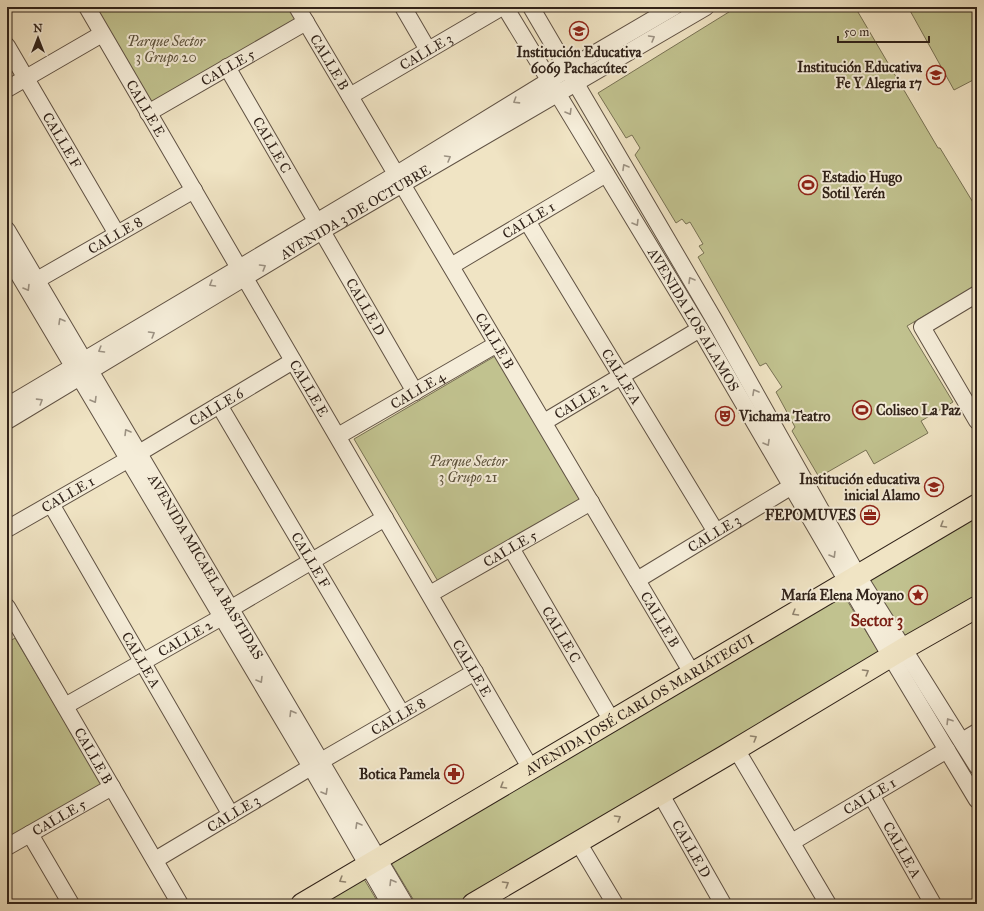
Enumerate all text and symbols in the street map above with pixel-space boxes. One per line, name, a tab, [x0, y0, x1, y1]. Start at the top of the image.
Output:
north arrow	[18, 18, 58, 58]
scale bar	[838, 18, 929, 44]
school or university icon: Institución Educativa 6069 Pachacútec	[568, 20, 590, 42]
text: N	[33, 22, 43, 35]
text: 50 m	[844, 25, 869, 39]
street label: CALLE 3	[397, 30, 456, 74]
street label: CALLE B	[306, 31, 352, 93]
park label: Parque Sector 3 Grupo 20	[127, 33, 206, 67]
one-way arrow	[648, 36, 655, 43]
place label: Institución Educativa 6069 Pachacútec	[517, 44, 643, 78]
street label: CALLE 5	[198, 45, 258, 90]
place label: Institución Educativa Fe Y Alegria 17	[797, 59, 923, 93]
school or university icon: Institución Educativa Fe Y Alegria 17	[925, 64, 947, 86]
street label: CALLE E	[122, 77, 169, 140]
one-way arrow	[513, 97, 520, 104]
one-way arrow	[564, 108, 571, 115]
street label: CALLE F	[39, 109, 85, 171]
street label: CALLE C	[249, 114, 295, 176]
one-way arrow	[444, 156, 451, 163]
street label: AVENIDA 3 DE OCTUBRE	[276, 162, 434, 264]
one-way arrow	[623, 164, 630, 171]
place label: Estadio Hugo Sotil Yerén	[822, 169, 902, 202]
sports icon: Estadio Hugo Sotil Yerén	[797, 174, 819, 196]
street label: CALLE 1	[499, 198, 558, 243]
street label: CALLE 8	[85, 213, 146, 258]
one-way arrow	[632, 219, 639, 226]
street label: AVENIDA LOS ALAMOS	[643, 244, 742, 395]
one-way arrow	[259, 264, 266, 271]
street label: CALLE D	[342, 275, 389, 339]
one-way arrow	[688, 276, 695, 284]
one-way arrow	[209, 279, 216, 286]
one-way arrow	[22, 284, 29, 291]
street label: CALLE B	[471, 310, 518, 372]
one-way arrow	[58, 318, 65, 325]
one-way arrow	[148, 331, 155, 338]
one-way arrow	[98, 345, 105, 353]
street label: CALLE A	[598, 346, 645, 408]
street label: CALLE E	[285, 357, 332, 420]
street label: CALLE 4	[387, 367, 449, 413]
street label: CALLE 2	[551, 378, 611, 423]
street label: CALLE 6	[186, 384, 247, 430]
one-way arrow	[753, 389, 760, 397]
one-way arrow	[89, 396, 96, 403]
one-way arrow	[36, 398, 43, 405]
sports icon: Coliseo La Paz	[851, 399, 873, 421]
place label: Coliseo La Paz	[876, 402, 961, 419]
theatre icon: Vichama Teatro	[714, 405, 736, 427]
place label: Vichama Teatro	[738, 408, 830, 425]
one-way arrow	[124, 429, 132, 436]
one-way arrow	[762, 439, 769, 446]
park label: Parque Sector 3 Grupo 21	[429, 453, 508, 487]
street label: AVENIDA MICAELA BASTIDAS	[144, 470, 267, 663]
place label: Institución educativa inicial Alamo	[799, 471, 921, 504]
street label: CALLE 1	[38, 472, 98, 516]
school or university icon: Institución educativa inicial Alamo	[923, 476, 945, 498]
office icon: FEPOMUVES	[859, 504, 881, 526]
place label: FEPOMUVES	[765, 507, 856, 524]
street label: CALLE 3	[685, 511, 744, 556]
one-way arrow	[940, 521, 947, 528]
street label: CALLE 5	[480, 526, 540, 571]
street label: CALLE F	[287, 529, 333, 591]
one-way arrow	[828, 551, 835, 558]
place icon: María Elena Moyano	[907, 584, 929, 606]
place label: María Elena Moyano	[781, 587, 904, 605]
street label: CALLE B	[637, 589, 683, 651]
street label: CALLE C	[538, 603, 584, 666]
one-way arrow	[792, 608, 799, 615]
district label: Sector 3	[851, 611, 903, 631]
street label: CALLE 2	[155, 616, 216, 660]
street label: CALLE A	[118, 629, 164, 692]
street label: AVENIDA JOSÉ CARLOS MARIÁTEGUI	[521, 631, 757, 780]
street label: CALLE E	[449, 637, 495, 700]
one-way arrow	[862, 669, 869, 676]
one-way arrow	[255, 676, 262, 683]
street label: CALLE 8	[368, 694, 429, 739]
one-way arrow	[290, 710, 297, 717]
one-way arrow	[947, 718, 954, 725]
street label: CALLE B	[70, 725, 116, 787]
one-way arrow	[750, 736, 757, 743]
pharmacy icon: Botica Pamela	[443, 763, 465, 785]
place label: Botica Pamela	[359, 766, 441, 783]
street label: CALLE 1	[840, 774, 899, 819]
one-way arrow	[500, 781, 507, 788]
one-way arrow	[321, 788, 328, 796]
street label: CALLE 3	[204, 792, 263, 836]
street label: CALLE 5	[29, 795, 90, 840]
one-way arrow	[614, 816, 621, 823]
street label: CALLE D	[668, 817, 714, 881]
street label: CALLE A	[879, 819, 925, 882]
one-way arrow	[356, 822, 363, 829]
one-way arrow	[339, 875, 346, 883]
one-way arrow	[389, 879, 396, 886]
one-way arrow	[502, 882, 509, 889]

